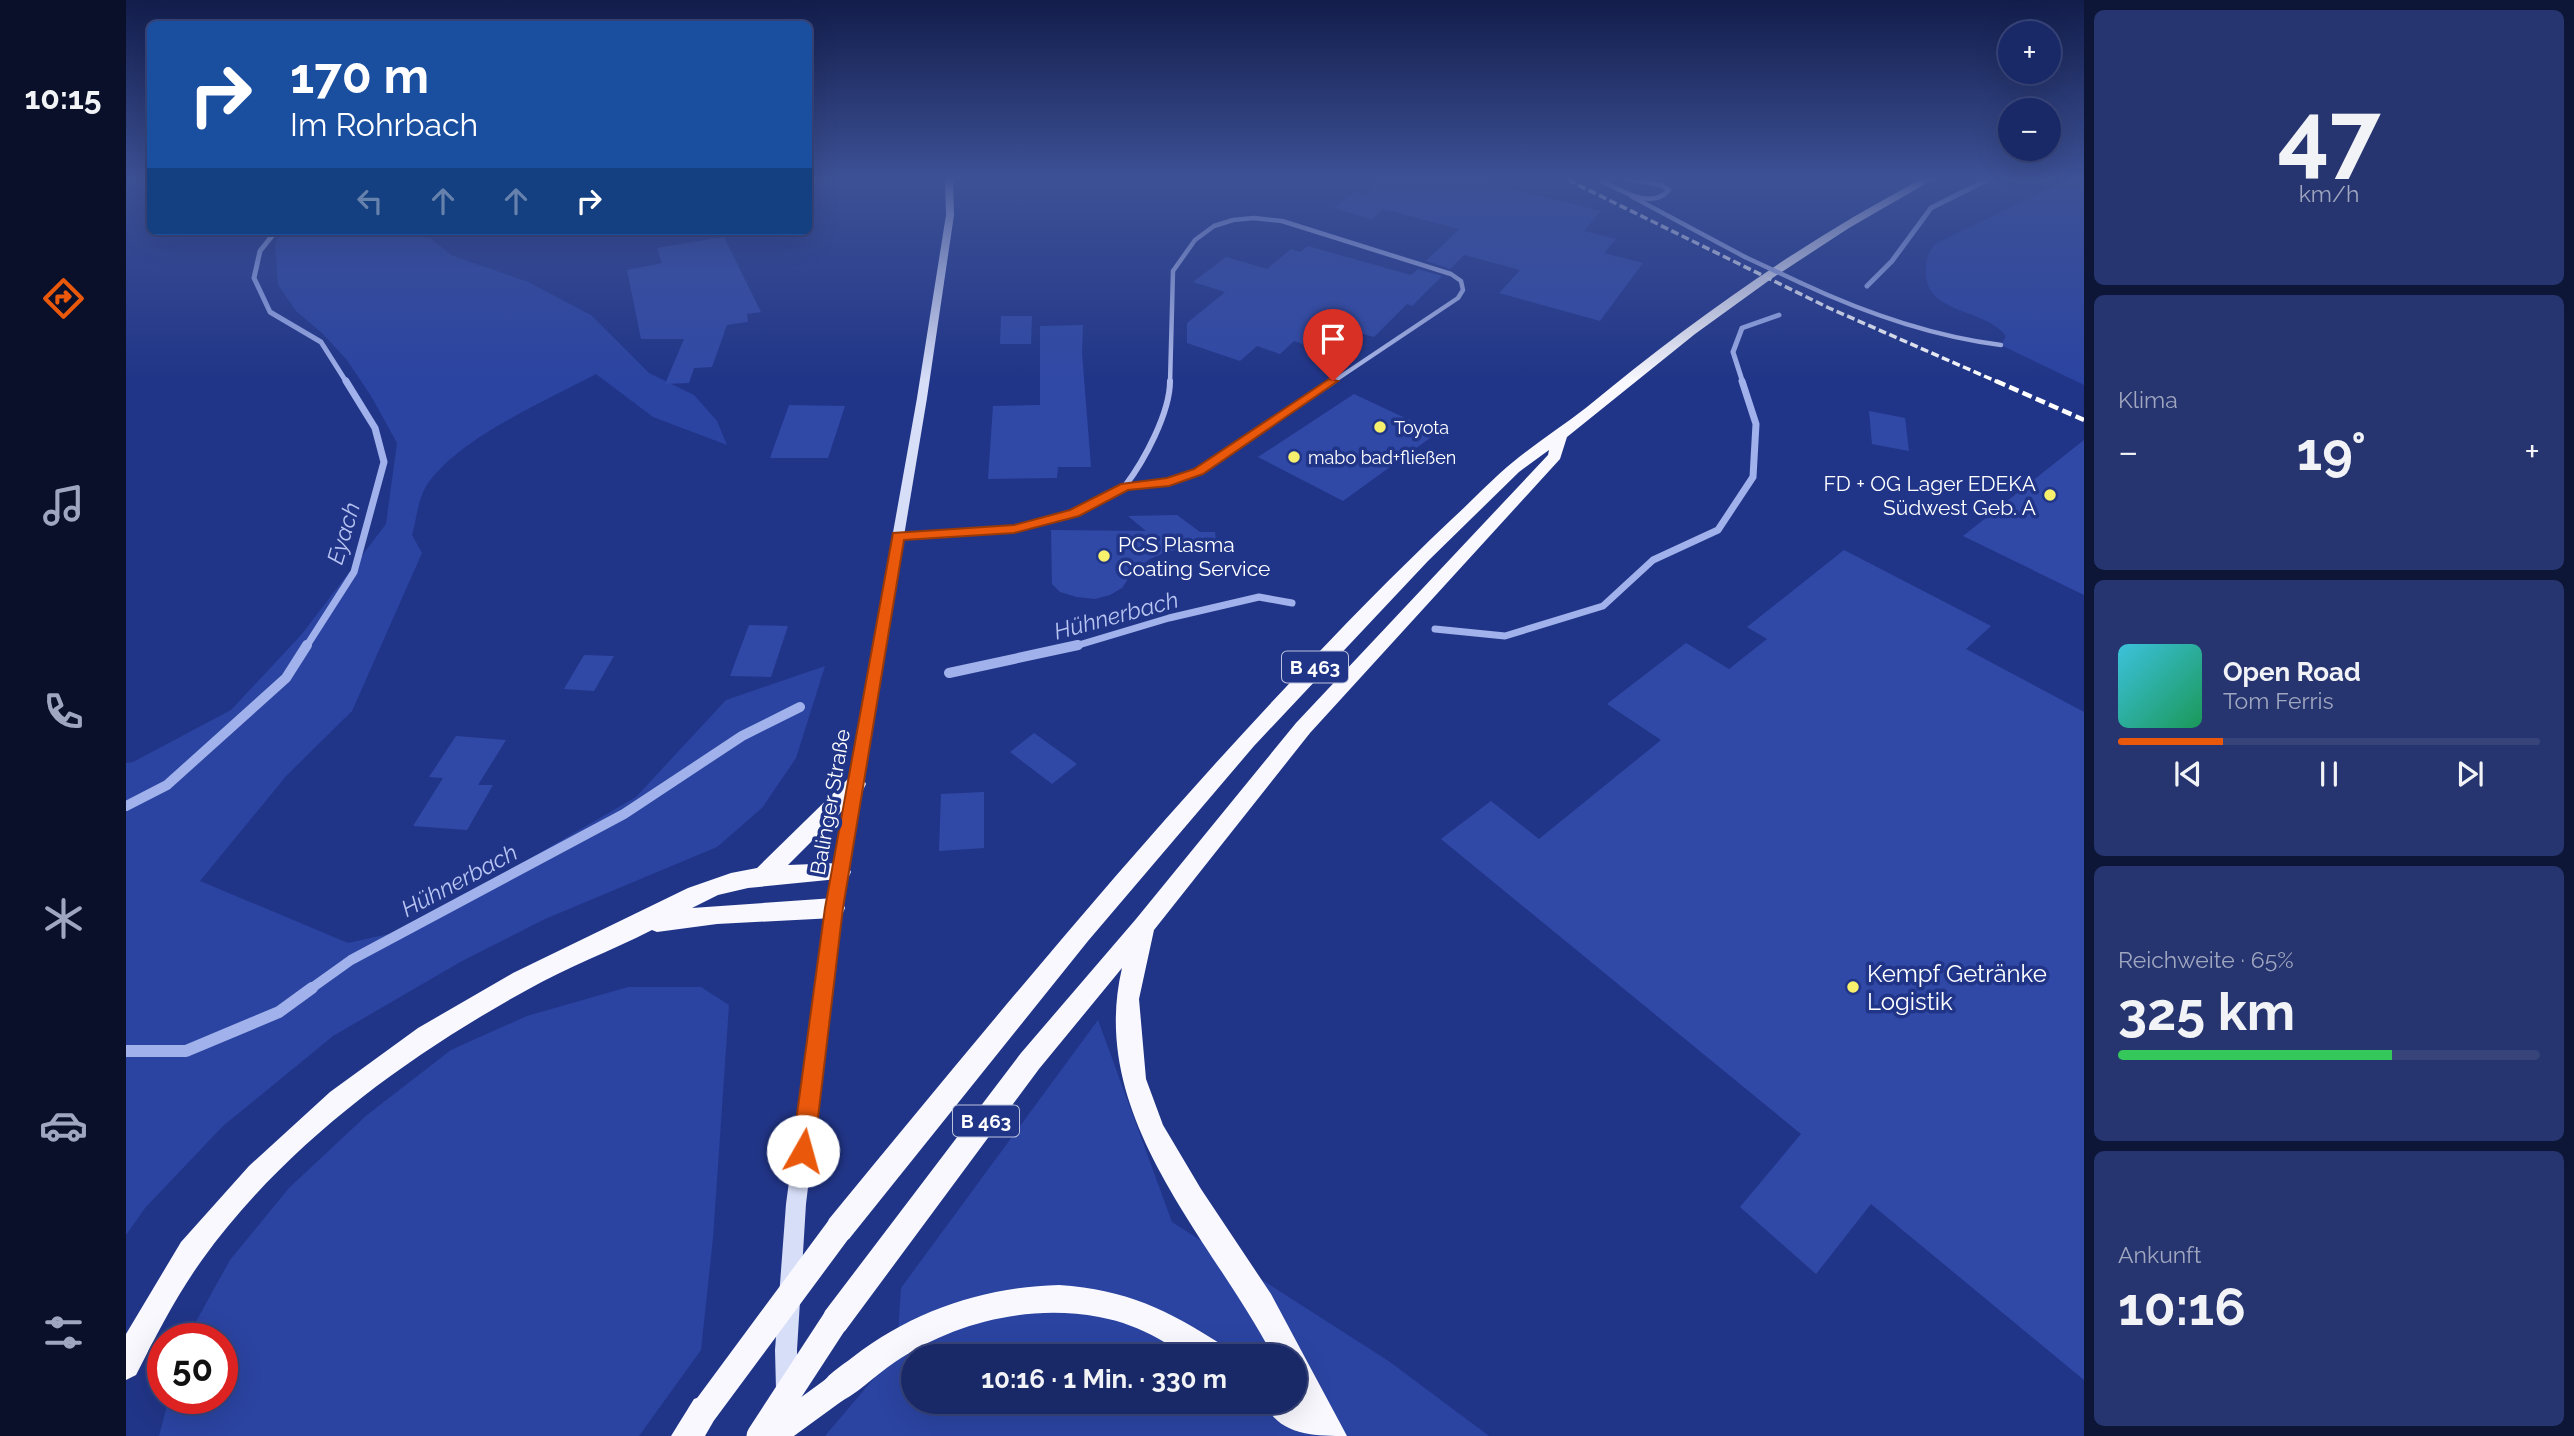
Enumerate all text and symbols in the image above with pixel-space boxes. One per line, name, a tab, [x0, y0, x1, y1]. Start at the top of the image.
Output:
map controls	[1998, 21, 2061, 161]
button: +	[1998, 21, 2061, 84]
text: 170 m	[290, 47, 429, 104]
icon: right	[175, 49, 266, 140]
text: 10:15	[25, 79, 101, 116]
text: 47	[2277, 81, 2381, 188]
button: −	[1998, 98, 2061, 161]
text: Im Rohrbach	[290, 106, 478, 143]
text: km/h	[2299, 180, 2359, 207]
icon: left	[351, 182, 389, 220]
icon: ahead	[424, 182, 462, 220]
icon: ahead	[497, 182, 535, 220]
icon: right	[570, 182, 608, 220]
icon: directions	[39, 274, 88, 323]
pin	[1303, 309, 1363, 381]
icon: arrive	[1314, 320, 1352, 358]
text: Klima	[2118, 386, 2178, 413]
place label: Toyota	[1394, 417, 1449, 438]
marker: Toyota	[1372, 419, 1388, 435]
text: 19°	[2297, 421, 2366, 482]
text: −	[2118, 429, 2138, 474]
text: +	[2524, 429, 2540, 474]
place label: mabo bad+fließen	[1308, 447, 1456, 468]
marker: mabo bad+fließen	[1286, 449, 1302, 465]
place label: FD + OG Lager EDEKA Südwest Geb. A	[1824, 471, 2036, 520]
icon: music	[39, 481, 88, 530]
marker: FD + OG Lager EDEKA Südwest Geb. A	[2042, 487, 2058, 503]
water label: Eyach	[321, 499, 365, 567]
place label: PCS Plasma Coating Service	[1118, 532, 1270, 581]
marker: PCS Plasma Coating Service	[1096, 548, 1112, 564]
water label: Hühnerbach	[1051, 585, 1181, 645]
road number: B 463	[1282, 652, 1348, 682]
text: Open Road	[2223, 657, 2361, 687]
icon: phone	[39, 687, 88, 736]
text: Tom Ferris	[2223, 687, 2334, 714]
street label: Balinger Straße	[805, 727, 855, 877]
icon: previous	[2169, 755, 2207, 793]
icon: pause	[2310, 755, 2348, 793]
icon: next	[2451, 755, 2489, 793]
water label: Hühnerbach	[396, 838, 522, 922]
icon: climate	[39, 894, 88, 943]
text: Reichweite · 65%	[2118, 946, 2294, 973]
place label: Kempf Getränke Logistik	[1867, 959, 2047, 1016]
marker: Kempf Getränke Logistik	[1845, 979, 1861, 995]
text: 325 km	[2118, 981, 2295, 1042]
icon: car	[39, 1101, 88, 1150]
road number: B 463	[953, 1106, 1019, 1136]
position arrow	[766, 1114, 840, 1188]
text: Ankunft	[2118, 1241, 2201, 1268]
text: 10:16	[2118, 1276, 2246, 1337]
icon: filters	[39, 1308, 88, 1357]
speed limit sign: 50	[147, 1323, 238, 1414]
text: 10:16 · 1 Min. · 330 m	[981, 1364, 1227, 1394]

